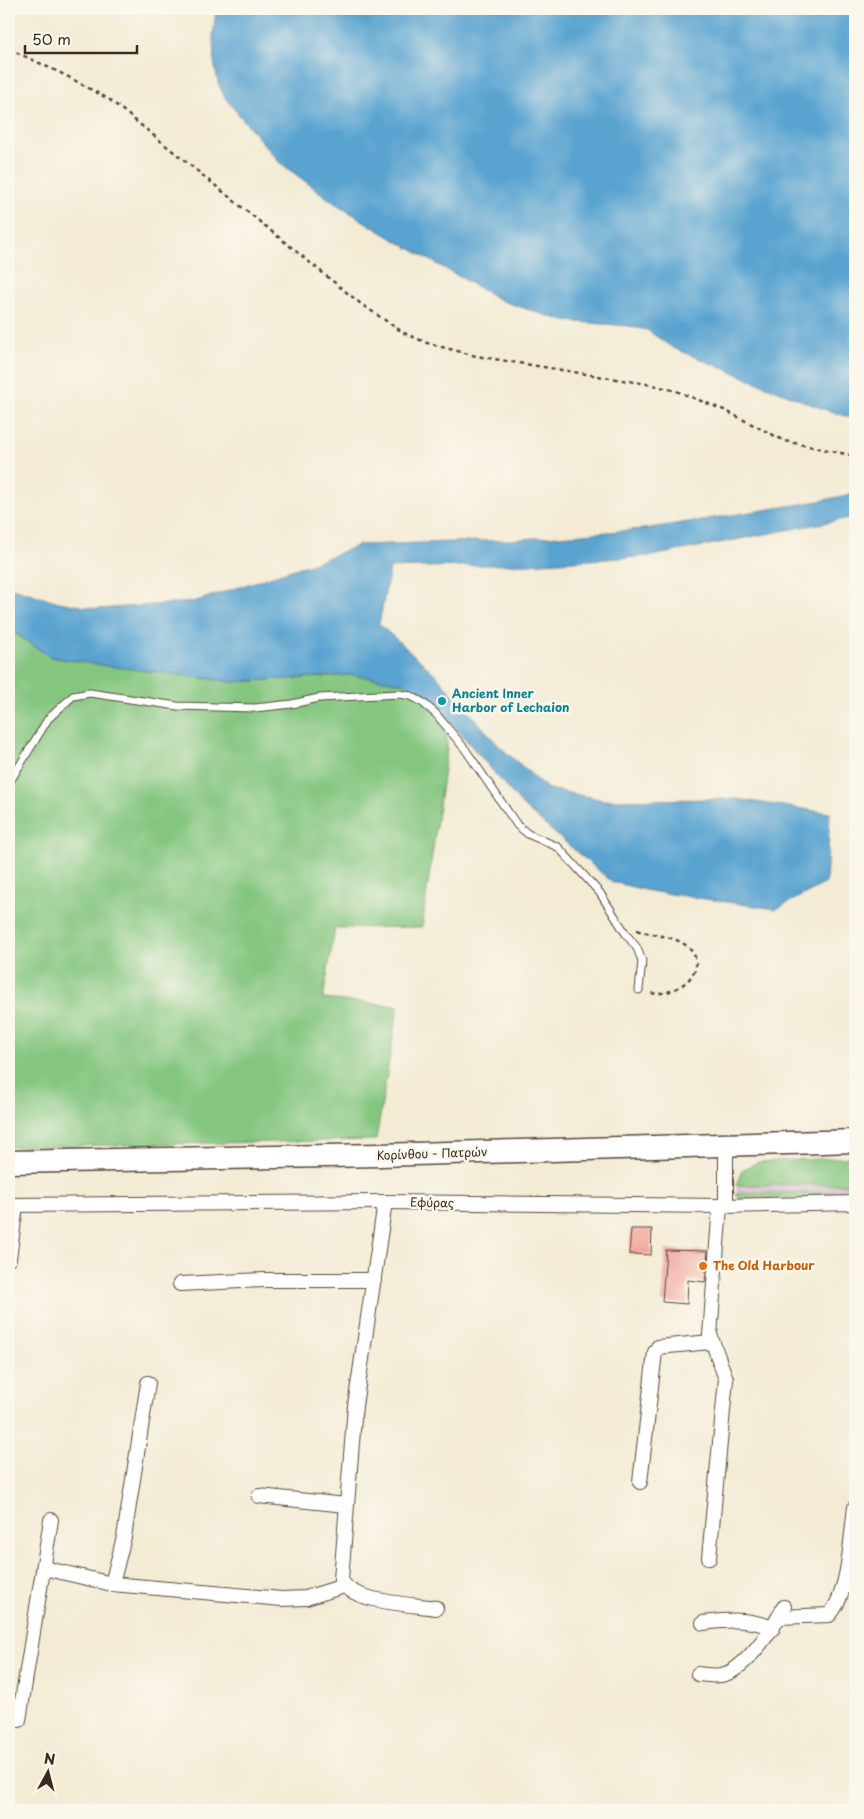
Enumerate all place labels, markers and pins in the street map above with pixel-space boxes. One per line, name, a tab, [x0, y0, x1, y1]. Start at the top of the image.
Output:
place label: Ancient Inner Harbor of Lechaion	[452, 684, 569, 716]
marker: Ancient Inner Harbor of Lechaion	[436, 695, 448, 707]
place label: The Old Harbour	[713, 1256, 815, 1274]
marker: The Old Harbour	[697, 1260, 709, 1272]

